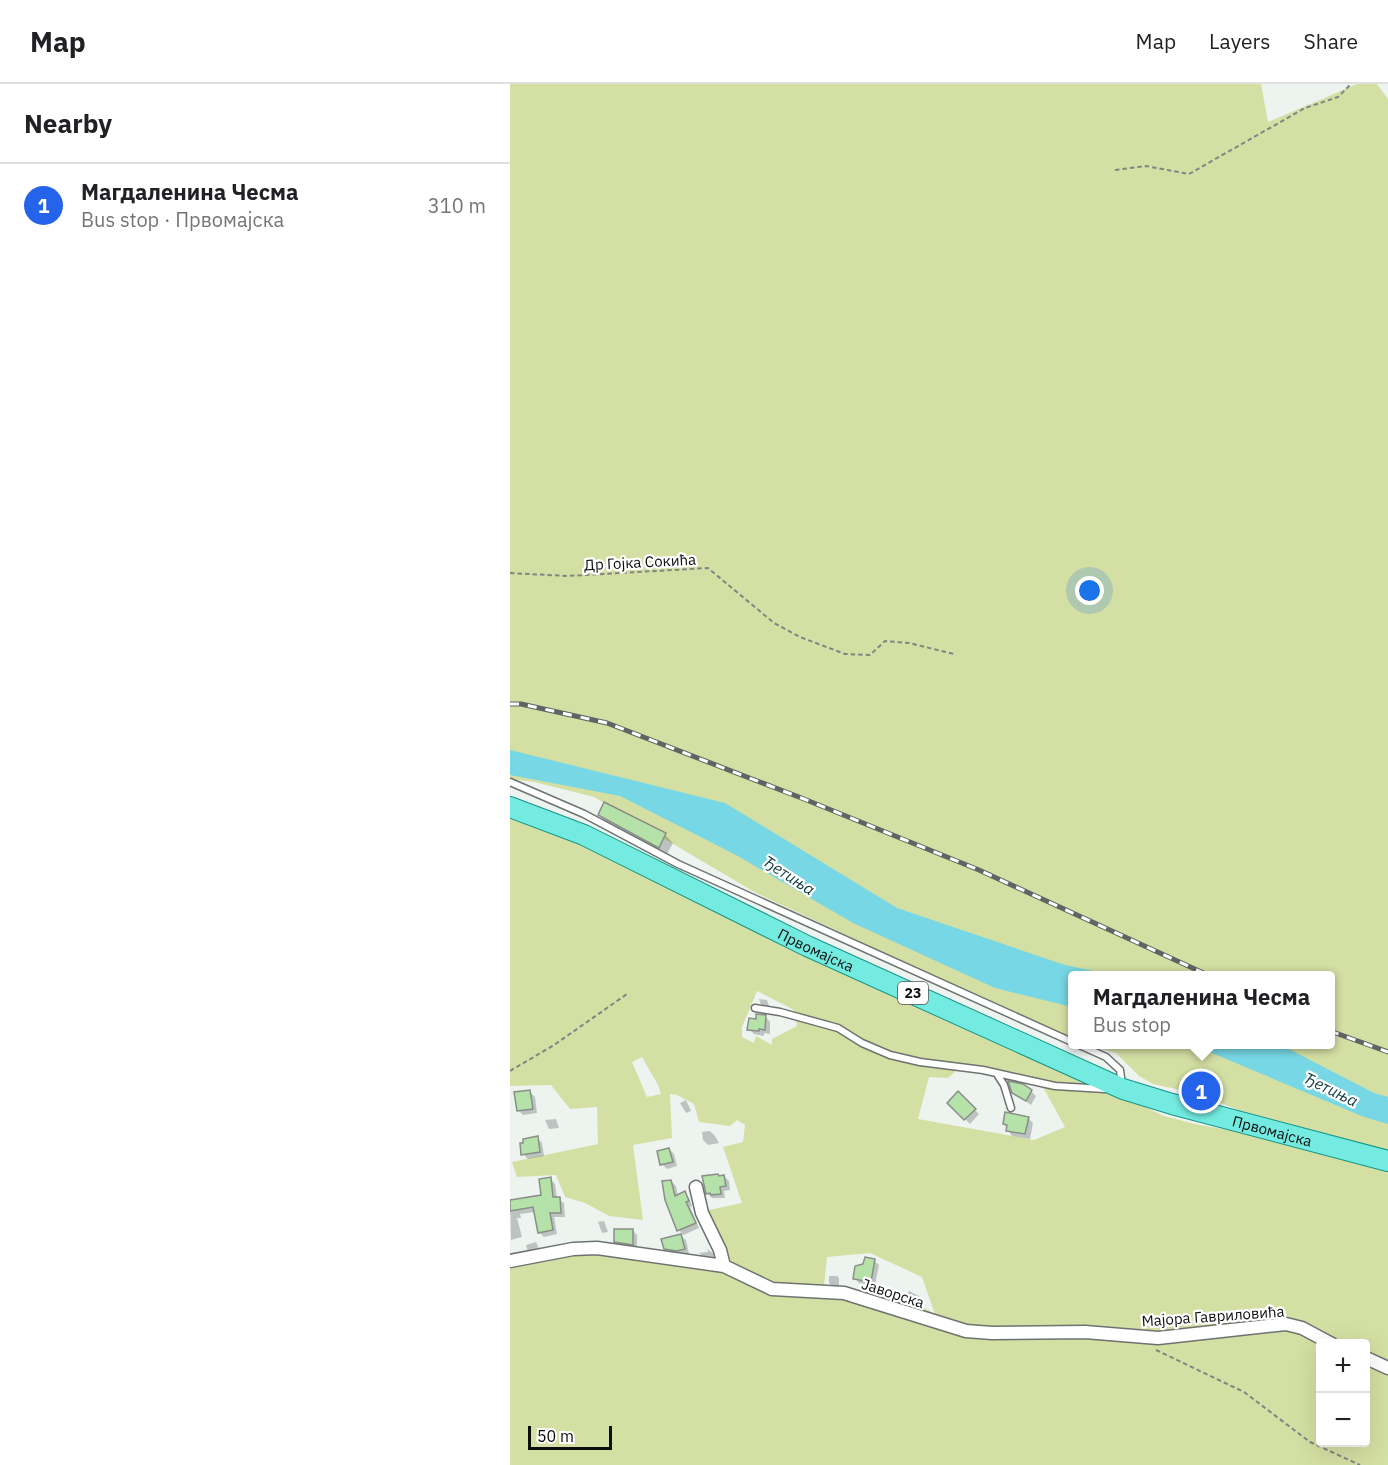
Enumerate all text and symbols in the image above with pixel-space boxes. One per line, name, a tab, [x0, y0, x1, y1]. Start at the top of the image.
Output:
text: Map	[30, 23, 86, 60]
text: Map	[1136, 27, 1176, 55]
text: Layers	[1209, 27, 1271, 55]
text: Share	[1304, 27, 1358, 55]
text: Nearby	[24, 106, 112, 140]
text: Магдаленина Чесма	[81, 177, 299, 206]
text: 1	[38, 192, 50, 219]
text: 310 m	[428, 192, 486, 219]
text: Bus stop · Првомајска	[81, 206, 284, 233]
street label: Др Гојка Сокића	[583, 550, 697, 574]
your location	[1075, 576, 1104, 605]
water label: Ђетиња	[759, 851, 819, 899]
street label: Првомајска	[775, 924, 857, 976]
popup	[1068, 971, 1335, 1049]
road number: 23	[898, 982, 928, 1004]
text: Магдаленина Чесма	[1093, 982, 1310, 1011]
text: Bus stop	[1093, 1011, 1171, 1038]
water label: Ђетиња	[1301, 1067, 1361, 1111]
pin: 1	[1182, 1068, 1220, 1114]
street label: Првомајска	[1230, 1111, 1314, 1150]
street label: Јаворска	[859, 1274, 927, 1312]
street label: Мајора Гавриловића	[1141, 1302, 1285, 1330]
map controls	[1316, 1339, 1370, 1447]
button: +	[1316, 1339, 1370, 1393]
button: −	[1316, 1393, 1370, 1447]
scale bar	[528, 1423, 612, 1450]
text: 50 m	[537, 1426, 574, 1446]

